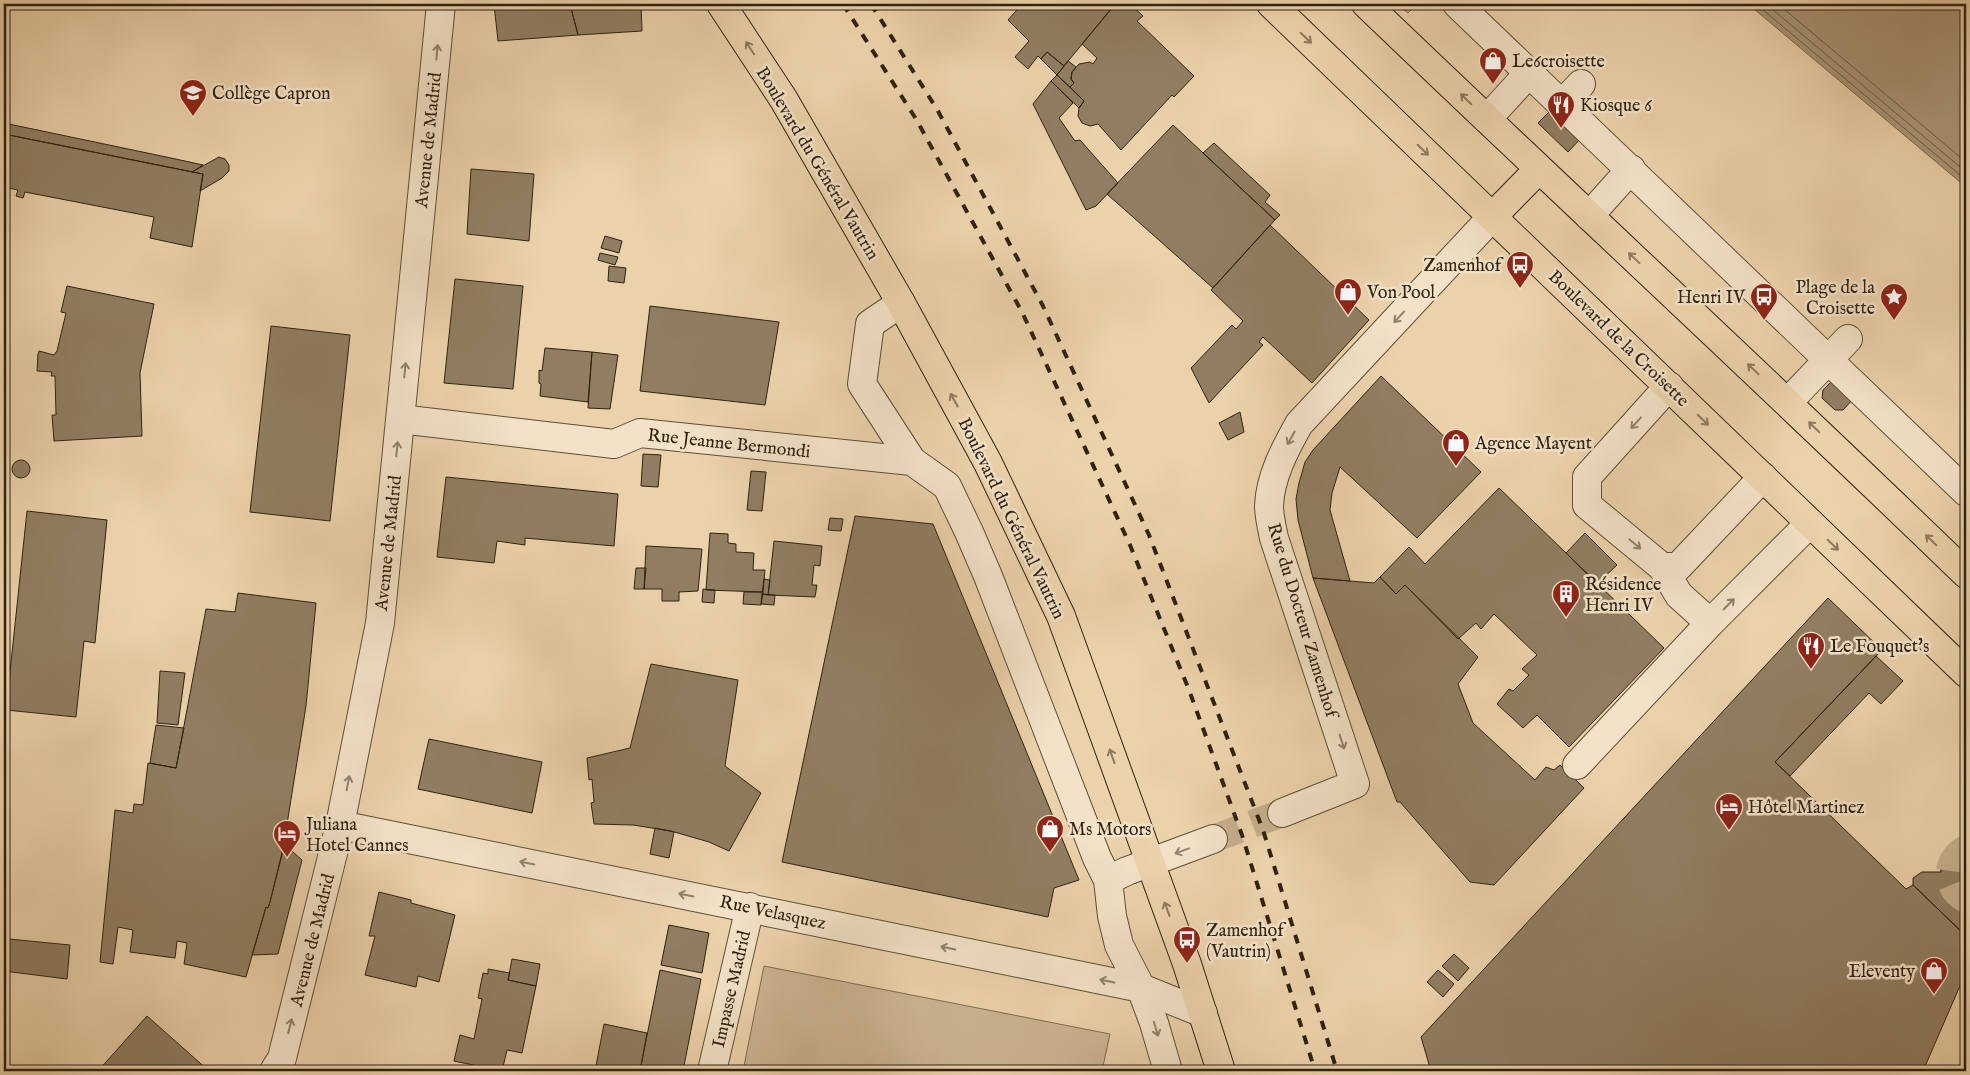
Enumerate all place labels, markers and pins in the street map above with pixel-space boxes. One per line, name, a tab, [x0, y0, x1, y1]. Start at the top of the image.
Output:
shop icon: Le6croisette	[1478, 46, 1508, 85]
place label: Le6croisette	[1512, 51, 1605, 74]
school or university icon: Collège Capron	[178, 78, 208, 117]
place label: Collège Capron	[212, 83, 331, 106]
restaurant icon: Kiosque 6	[1546, 90, 1576, 129]
place label: Kiosque 6	[1580, 95, 1652, 118]
bus stop icon: Zamenhof	[1505, 250, 1535, 289]
place label: Zamenhof	[1423, 255, 1504, 278]
shop icon: Von Pool	[1333, 277, 1363, 316]
place label: Plage de la Croisette	[1795, 277, 1875, 321]
place label: Von Pool	[1366, 282, 1435, 305]
bus stop icon: Henri IV	[1749, 282, 1779, 321]
place icon: Plage de la Croisette	[1879, 282, 1909, 321]
place label: Henri IV	[1677, 287, 1746, 310]
shop icon: Agence Mayent	[1441, 428, 1471, 467]
place label: Agence Mayent	[1474, 433, 1592, 456]
place label: Résidence Henri IV	[1585, 574, 1661, 618]
building icon: Résidence Henri IV	[1551, 579, 1581, 618]
restaurant icon: Le Fouquet's	[1796, 631, 1826, 670]
place label: Le Fouquet's	[1830, 636, 1929, 659]
hotel icon: Hôtel Martinez	[1714, 792, 1744, 831]
place label: Hôtel Martinez	[1748, 797, 1865, 820]
place label: Juliana Hotel Cannes	[304, 814, 409, 858]
shop icon: Ms Motors	[1035, 814, 1065, 853]
hotel icon: Juliana Hotel Cannes	[272, 819, 302, 858]
place label: Ms Motors	[1069, 819, 1151, 842]
place label: Zamenhof (Vautrin)	[1206, 920, 1287, 964]
bus stop icon: Zamenhof (Vautrin)	[1172, 925, 1202, 964]
shop icon: Eleventy	[1919, 956, 1949, 995]
place label: Eleventy	[1849, 961, 1915, 984]

